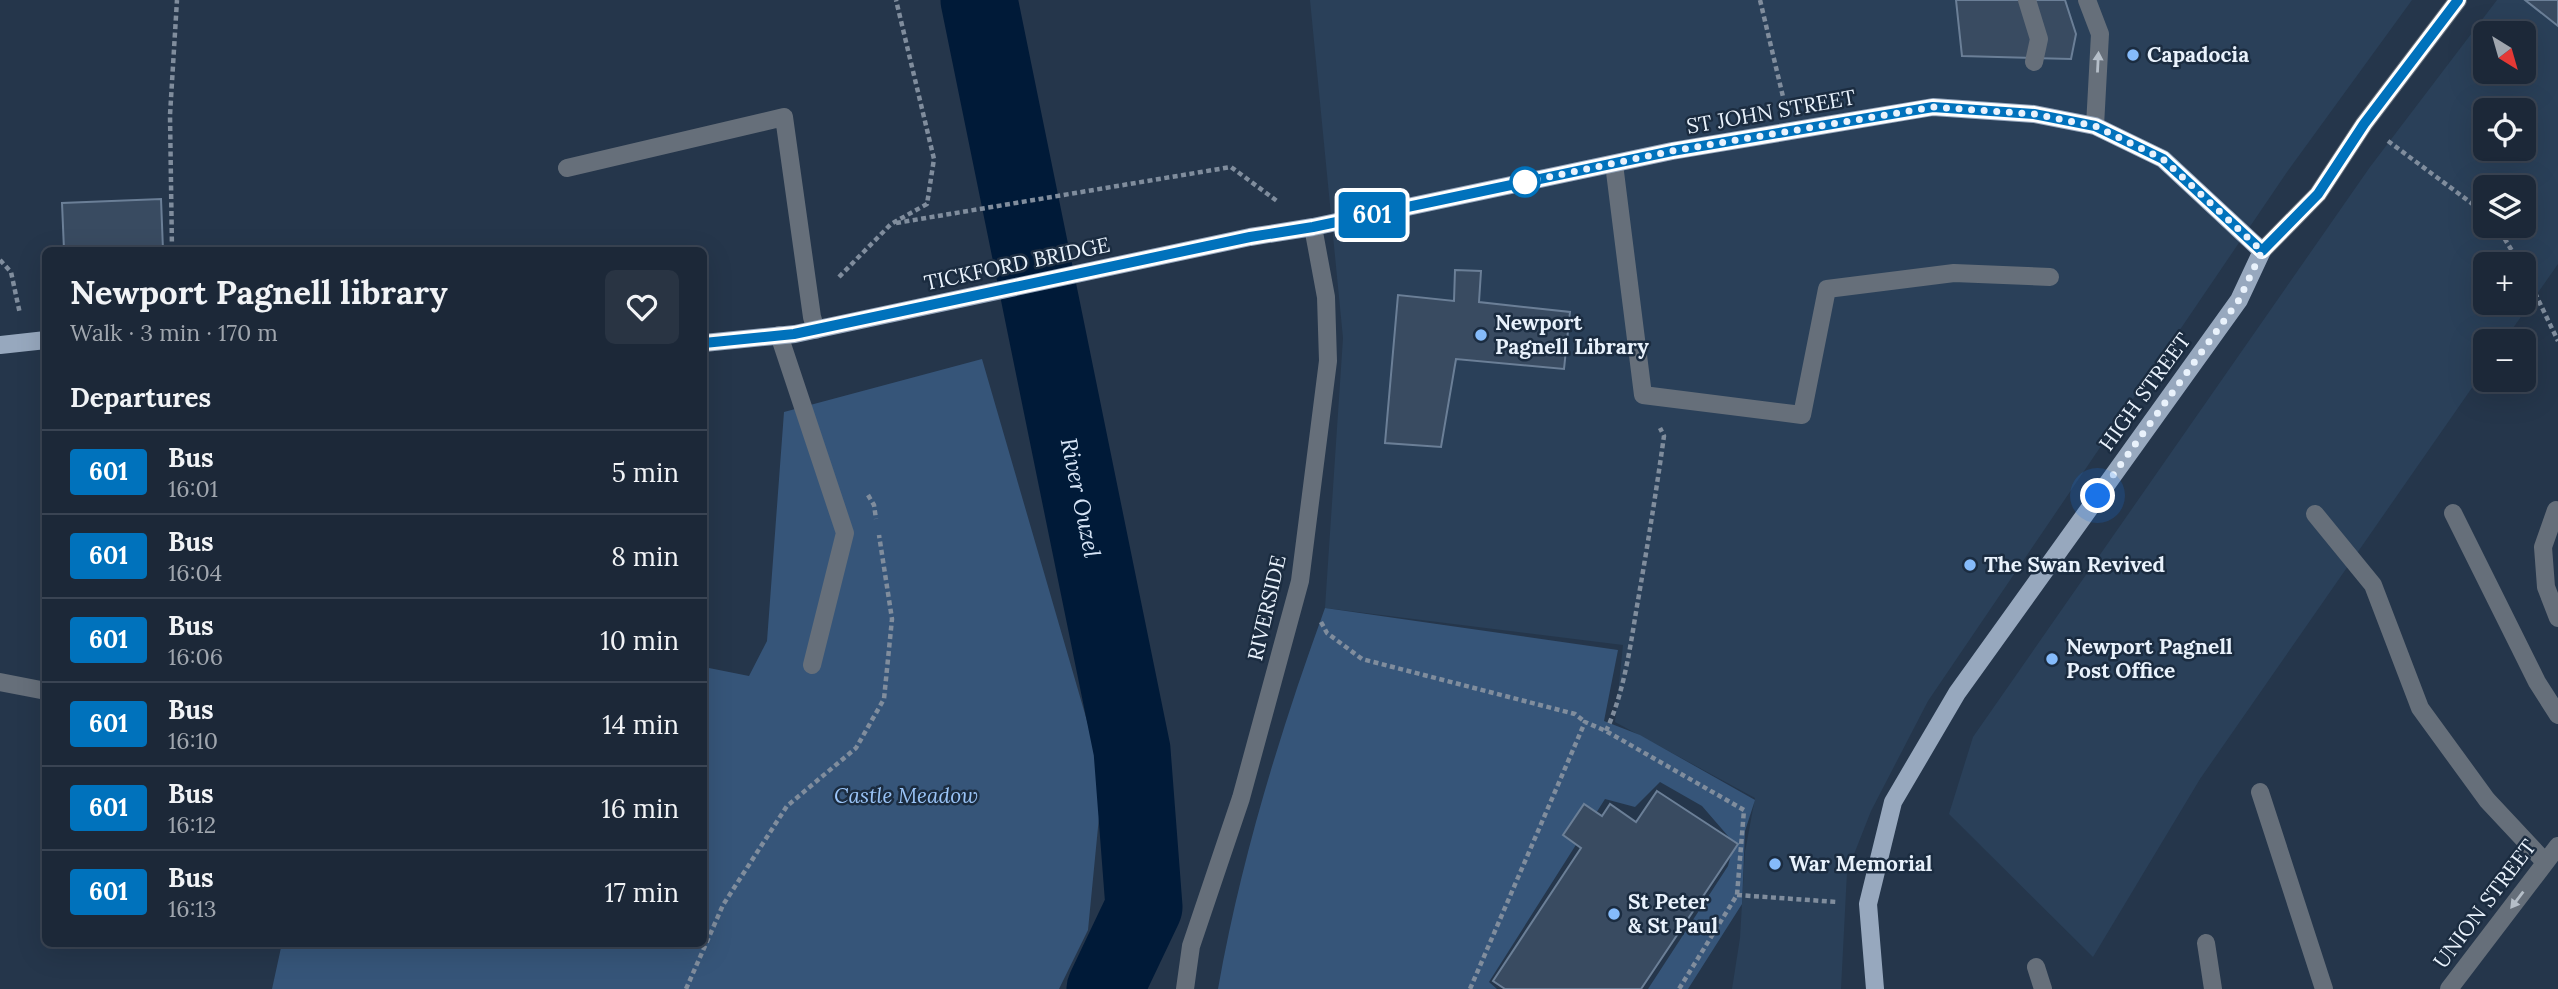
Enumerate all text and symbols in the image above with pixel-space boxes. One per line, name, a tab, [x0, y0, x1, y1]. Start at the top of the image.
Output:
north arrow	[2473, 21, 2536, 84]
map controls	[2473, 21, 2536, 392]
place label: Capadocia	[2147, 41, 2249, 68]
marker: Capadocia	[2125, 47, 2141, 63]
one-way arrow	[2093, 51, 2104, 73]
street label: ST JOHN STREET	[1684, 83, 1857, 140]
button: locate	[2473, 98, 2536, 161]
unlabelled marker	[1510, 167, 1540, 197]
button: layers	[2473, 175, 2536, 238]
line badge: 601	[1332, 192, 1412, 238]
text: 601	[1353, 199, 1391, 230]
street label: TICKFORD BRIDGE	[922, 231, 1112, 296]
button: +	[2473, 252, 2536, 315]
button: heart	[605, 270, 679, 344]
text: Newport Pagnell library	[70, 271, 448, 313]
place label: Newport Pagnell Library	[1495, 309, 1649, 360]
text: Walk · 3 min · 170 m	[70, 318, 278, 347]
marker: Newport Pagnell Library	[1473, 327, 1489, 343]
street label: HIGH STREET	[2093, 327, 2196, 456]
button: −	[2473, 329, 2536, 392]
text: Departures	[70, 381, 211, 414]
water label: River Ouzel	[1055, 435, 1107, 561]
text: Bus	[168, 441, 214, 474]
text: 601	[89, 456, 128, 487]
text: 5 min	[612, 456, 679, 489]
text: 16:01	[168, 474, 218, 503]
your location	[2080, 478, 2115, 513]
text: Bus	[168, 525, 214, 558]
text: 601	[89, 540, 128, 571]
text: 8 min	[611, 540, 679, 573]
place label: The Swan Revived	[1984, 551, 2165, 578]
street label: RIVERSIDE	[1241, 552, 1292, 663]
marker: The Swan Revived	[1962, 557, 1978, 573]
text: 16:04	[168, 558, 222, 587]
text: Bus	[168, 609, 214, 642]
text: 601	[89, 624, 128, 655]
text: 10 min	[600, 624, 679, 657]
place label: Newport Pagnell Post Office	[2066, 633, 2233, 684]
text: 16:06	[168, 642, 223, 671]
marker: Newport Pagnell Post Office	[2044, 651, 2060, 667]
text: Bus	[168, 693, 214, 726]
text: 601	[89, 708, 128, 739]
text: 14 min	[602, 708, 679, 741]
text: 16:10	[168, 726, 218, 755]
text: Bus	[168, 777, 214, 810]
park label: Castle Meadow	[834, 782, 978, 809]
text: 601	[89, 792, 128, 823]
text: 16 min	[601, 792, 679, 825]
text: 16:12	[168, 810, 216, 839]
street label: UNION STREET	[2427, 834, 2542, 974]
place label: War Memorial	[1789, 850, 1933, 877]
marker: War Memorial	[1767, 856, 1783, 872]
text: Bus	[168, 861, 214, 894]
text: 601	[89, 876, 128, 907]
text: 17 min	[604, 876, 679, 909]
place label: St Peter & St Paul	[1628, 888, 1718, 939]
one-way arrow	[2510, 891, 2524, 909]
text: 16:13	[168, 894, 217, 923]
marker: St Peter & St Paul	[1606, 906, 1622, 922]

